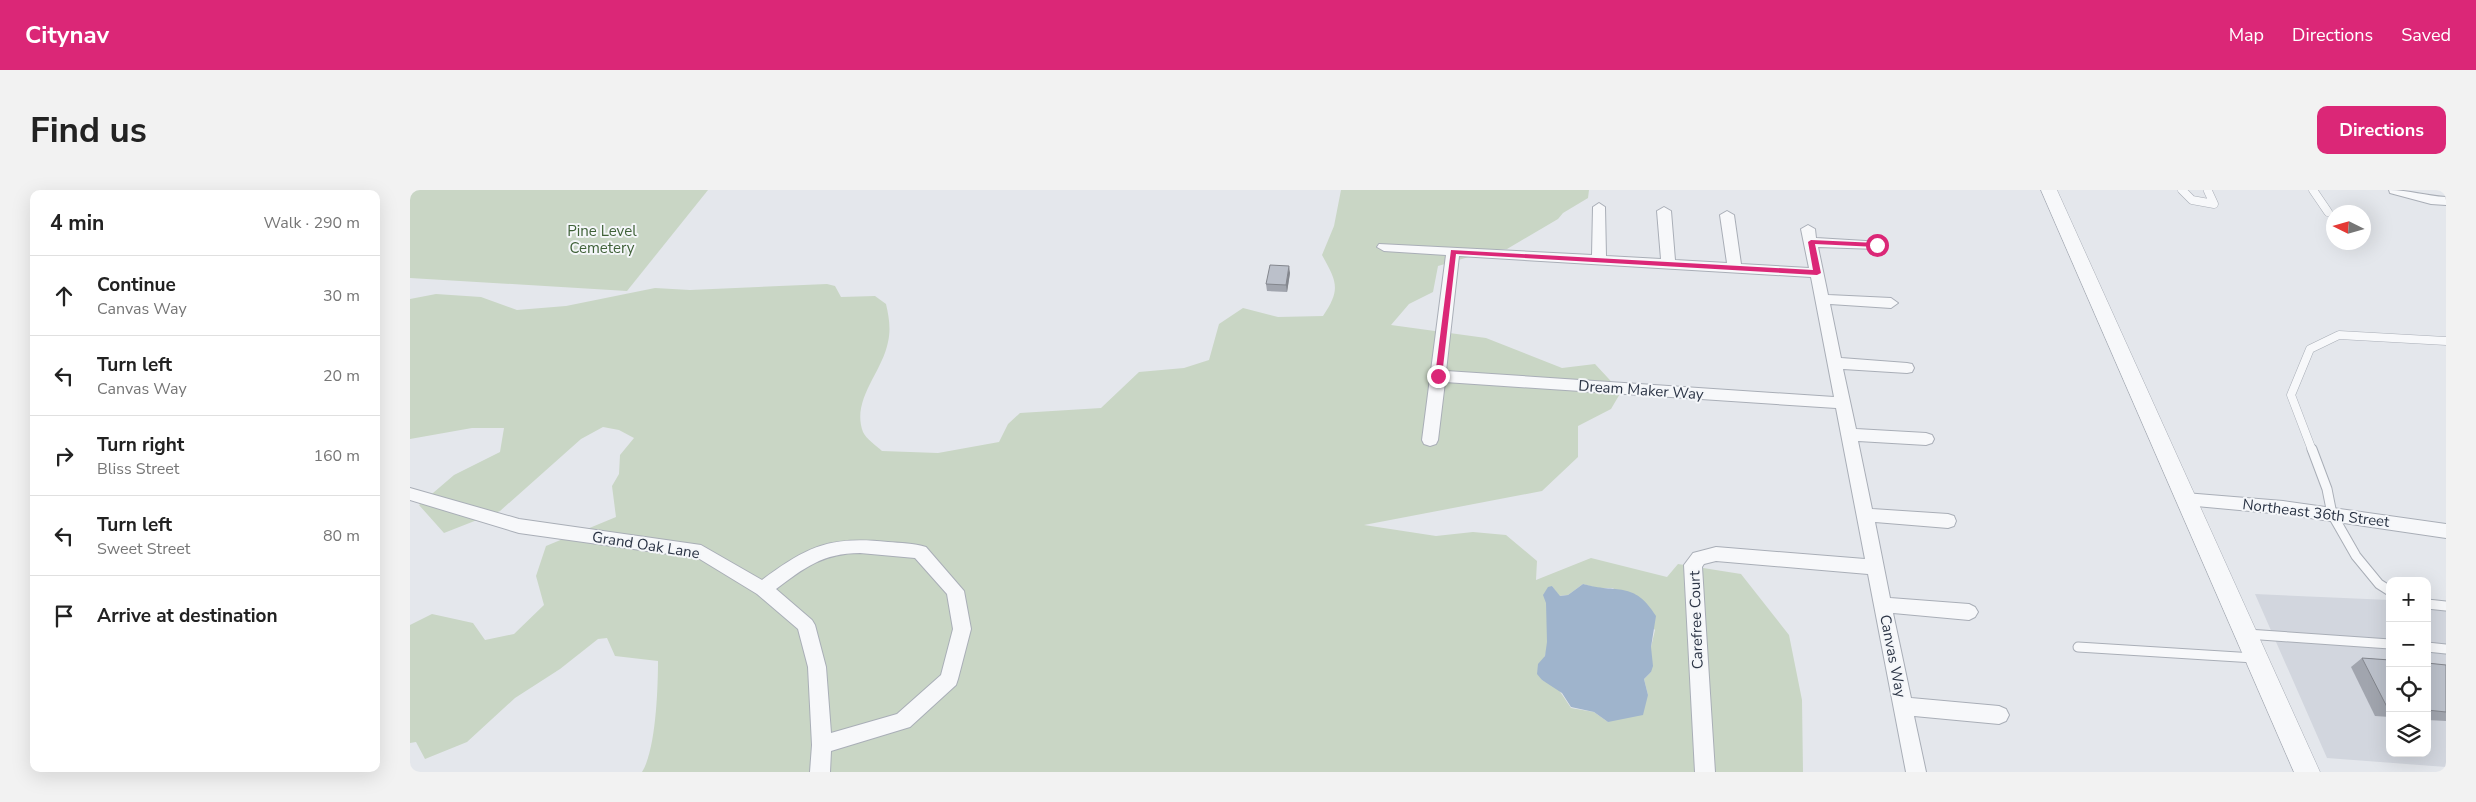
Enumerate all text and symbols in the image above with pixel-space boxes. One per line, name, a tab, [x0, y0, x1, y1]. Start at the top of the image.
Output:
text: Citynav	[25, 19, 109, 51]
text: Map	[2229, 23, 2264, 47]
text: Directions	[2292, 23, 2373, 47]
text: Saved	[2401, 23, 2451, 47]
button: Directions	[2317, 106, 2446, 154]
text: Find us	[30, 107, 147, 154]
north arrow	[2326, 205, 2371, 250]
text: 4 min	[50, 209, 104, 237]
text: Walk · 290 m	[264, 212, 360, 234]
park label: Pine Level Cemetery	[567, 221, 637, 258]
route start	[1866, 234, 1889, 257]
text: Continue	[97, 272, 176, 298]
icon: ahead	[50, 282, 78, 310]
text: 30 m	[323, 285, 360, 307]
text: Canvas Way	[97, 298, 187, 320]
text: Turn left	[97, 352, 172, 378]
icon: left	[50, 362, 78, 390]
text: 20 m	[323, 365, 360, 387]
route end	[1427, 365, 1450, 388]
street label: Dream Maker Way	[1578, 376, 1705, 404]
text: Canvas Way	[97, 378, 187, 400]
text: Turn right	[97, 432, 184, 458]
icon: right	[50, 442, 78, 470]
text: 160 m	[313, 445, 360, 467]
text: Bliss Street	[97, 458, 179, 480]
street label: Northeast 36th Street	[2241, 494, 2391, 532]
text: Turn left	[97, 512, 172, 538]
icon: left	[50, 522, 78, 550]
text: 80 m	[323, 525, 360, 547]
street label: Grand Oak Lane	[591, 527, 701, 563]
text: Sweet Street	[97, 538, 190, 560]
street label: Carefree Court	[1684, 570, 1708, 670]
map controls	[2386, 577, 2431, 757]
button: +	[2386, 577, 2431, 622]
icon: arrive	[50, 602, 78, 630]
text: Arrive at destination	[97, 603, 278, 629]
street label: Canvas Way	[1875, 613, 1911, 699]
button: −	[2386, 622, 2431, 667]
button: locate	[2386, 667, 2431, 712]
button: layers	[2386, 712, 2431, 757]

